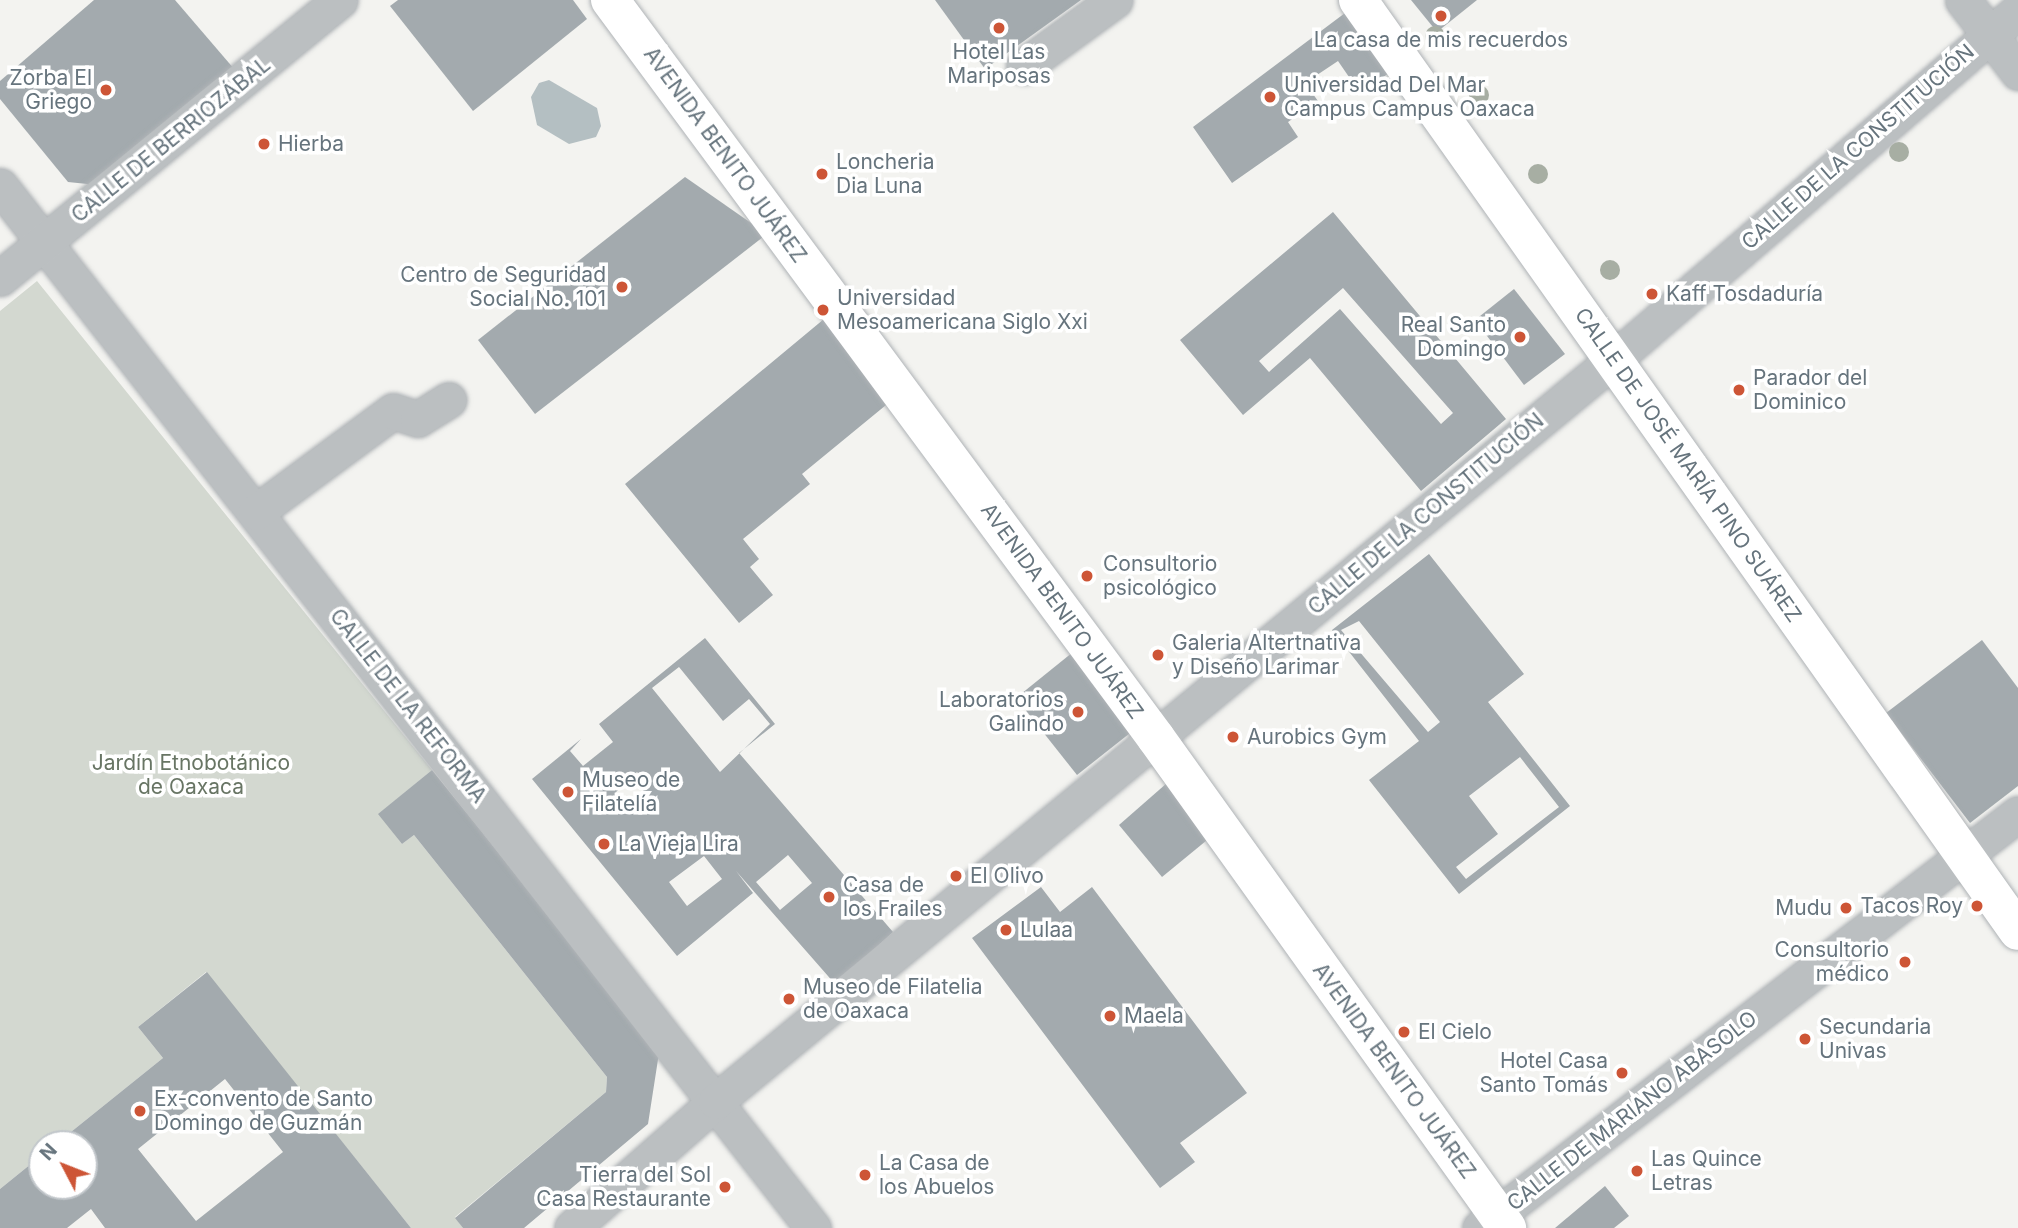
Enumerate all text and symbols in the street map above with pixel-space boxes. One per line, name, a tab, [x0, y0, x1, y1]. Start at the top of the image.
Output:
marker: La casa de mis recuerdos	[1433, 8, 1449, 24]
marker: Hotel Las Mariposas	[991, 20, 1007, 36]
place label: La casa de mis recuerdos	[1314, 27, 1568, 53]
place label: Hotel Las Mariposas	[947, 39, 1051, 89]
street label: CALLE DE LA CONSTITUCIÓN	[1737, 39, 1979, 255]
street label: AVENIDA BENITO JUÁREZ	[638, 42, 812, 268]
street label: CALLE DE BERRIOZÁBAL	[67, 52, 275, 228]
place label: Zorba El Griego	[9, 65, 92, 115]
place label: Universidad Del Mar Campus Campus Oaxaca	[1284, 72, 1535, 122]
marker: Zorba El Griego	[98, 82, 114, 98]
marker: Universidad Del Mar Campus Campus Oaxaca	[1262, 89, 1278, 105]
place label: Hierba	[278, 131, 344, 157]
marker: Hierba	[256, 136, 272, 152]
place label: Loncheria Dia Luna	[836, 149, 935, 199]
marker: Loncheria Dia Luna	[814, 166, 830, 182]
place label: Centro de Seguridad Social No. 101	[400, 262, 606, 312]
marker: Centro de Seguridad Social No. 101	[612, 277, 632, 297]
place label: Kaff Tosdaduría	[1666, 281, 1823, 307]
place label: Universidad Mesoamericana Siglo Xxi	[837, 285, 1088, 335]
marker: Kaff Tosdaduría	[1644, 286, 1660, 302]
marker: Universidad Mesoamericana Siglo Xxi	[815, 302, 831, 318]
street label: CALLE DE JOSÉ MARÍA PINO SUÁREZ	[1569, 303, 1807, 627]
place label: Real Santo Domingo	[1401, 312, 1506, 362]
marker: Real Santo Domingo	[1512, 329, 1528, 345]
place label: Parador del Dominico	[1753, 365, 1867, 415]
marker: Parador del Dominico	[1731, 382, 1747, 398]
street label: CALLE DE LA CONSTITUCIÓN	[1303, 408, 1549, 620]
street label: AVENIDA BENITO JUÁREZ	[975, 498, 1149, 724]
place label: Consultorio psicológico	[1103, 551, 1217, 601]
marker: Consultorio psicológico	[1077, 566, 1097, 586]
street label: CALLE DE LA REFORMA	[324, 604, 492, 808]
place label: Galeria Altertnativa y Diseño Larimar	[1172, 630, 1361, 680]
marker: Galeria Altertnativa y Diseño Larimar	[1150, 647, 1166, 663]
place label: Laboratorios Galindo	[939, 687, 1064, 737]
marker: Laboratorios Galindo	[1070, 704, 1086, 720]
place label: Aurobics Gym	[1247, 724, 1387, 750]
marker: Aurobics Gym	[1225, 729, 1241, 745]
park label: Jardín Etnobotánico de Oaxaca	[92, 750, 290, 800]
place label: Museo de Filatelía	[582, 767, 680, 817]
marker: Museo de Filatelía	[560, 784, 576, 800]
place label: La Vieja Lira	[618, 831, 739, 857]
marker: La Vieja Lira	[596, 836, 612, 852]
place label: El Olivo	[970, 863, 1044, 889]
marker: El Olivo	[948, 868, 964, 884]
place label: Casa de los Frailes	[843, 872, 943, 922]
marker: Casa de los Frailes	[821, 889, 837, 905]
place label: Tacos Roy	[1860, 893, 1963, 919]
place label: Mudu	[1775, 895, 1832, 921]
marker: Tacos Roy	[1969, 898, 1985, 914]
marker: Mudu	[1838, 900, 1854, 916]
place label: Lulaa	[1020, 917, 1073, 943]
marker: Lulaa	[998, 922, 1014, 938]
place label: Consultorio médico	[1775, 937, 1889, 987]
marker: Consultorio médico	[1895, 952, 1915, 972]
street label: AVENIDA BENITO JUÁREZ	[1307, 958, 1481, 1184]
place label: Museo de Filatelia de Oaxaca	[803, 974, 982, 1024]
marker: Museo de Filatelia de Oaxaca	[781, 991, 797, 1007]
place label: Maela	[1124, 1003, 1184, 1029]
street label: CALLE DE MARIANO ABASOLO	[1502, 1006, 1762, 1216]
marker: Maela	[1102, 1008, 1118, 1024]
place label: Secundaria Univas	[1819, 1014, 1931, 1064]
place label: El Cielo	[1418, 1019, 1492, 1045]
marker: El Cielo	[1396, 1024, 1412, 1040]
marker: Secundaria Univas	[1797, 1031, 1813, 1047]
place label: Hotel Casa Santo Tomás	[1479, 1048, 1608, 1098]
marker: Hotel Casa Santo Tomás	[1614, 1065, 1630, 1081]
place label: Ex-convento de Santo Domingo de Guzmán	[154, 1086, 373, 1136]
marker: Ex-convento de Santo Domingo de Guzmán	[132, 1103, 148, 1119]
north arrow	[28, 1130, 98, 1200]
text: N	[35, 1139, 62, 1165]
place label: Las Quince Letras	[1651, 1146, 1762, 1196]
place label: La Casa de los Abuelos	[879, 1150, 994, 1200]
place label: Tierra del Sol Casa Restaurante	[536, 1162, 711, 1212]
marker: Las Quince Letras	[1629, 1163, 1645, 1179]
marker: La Casa de los Abuelos	[857, 1167, 873, 1183]
marker: Tierra del Sol Casa Restaurante	[717, 1179, 733, 1195]

